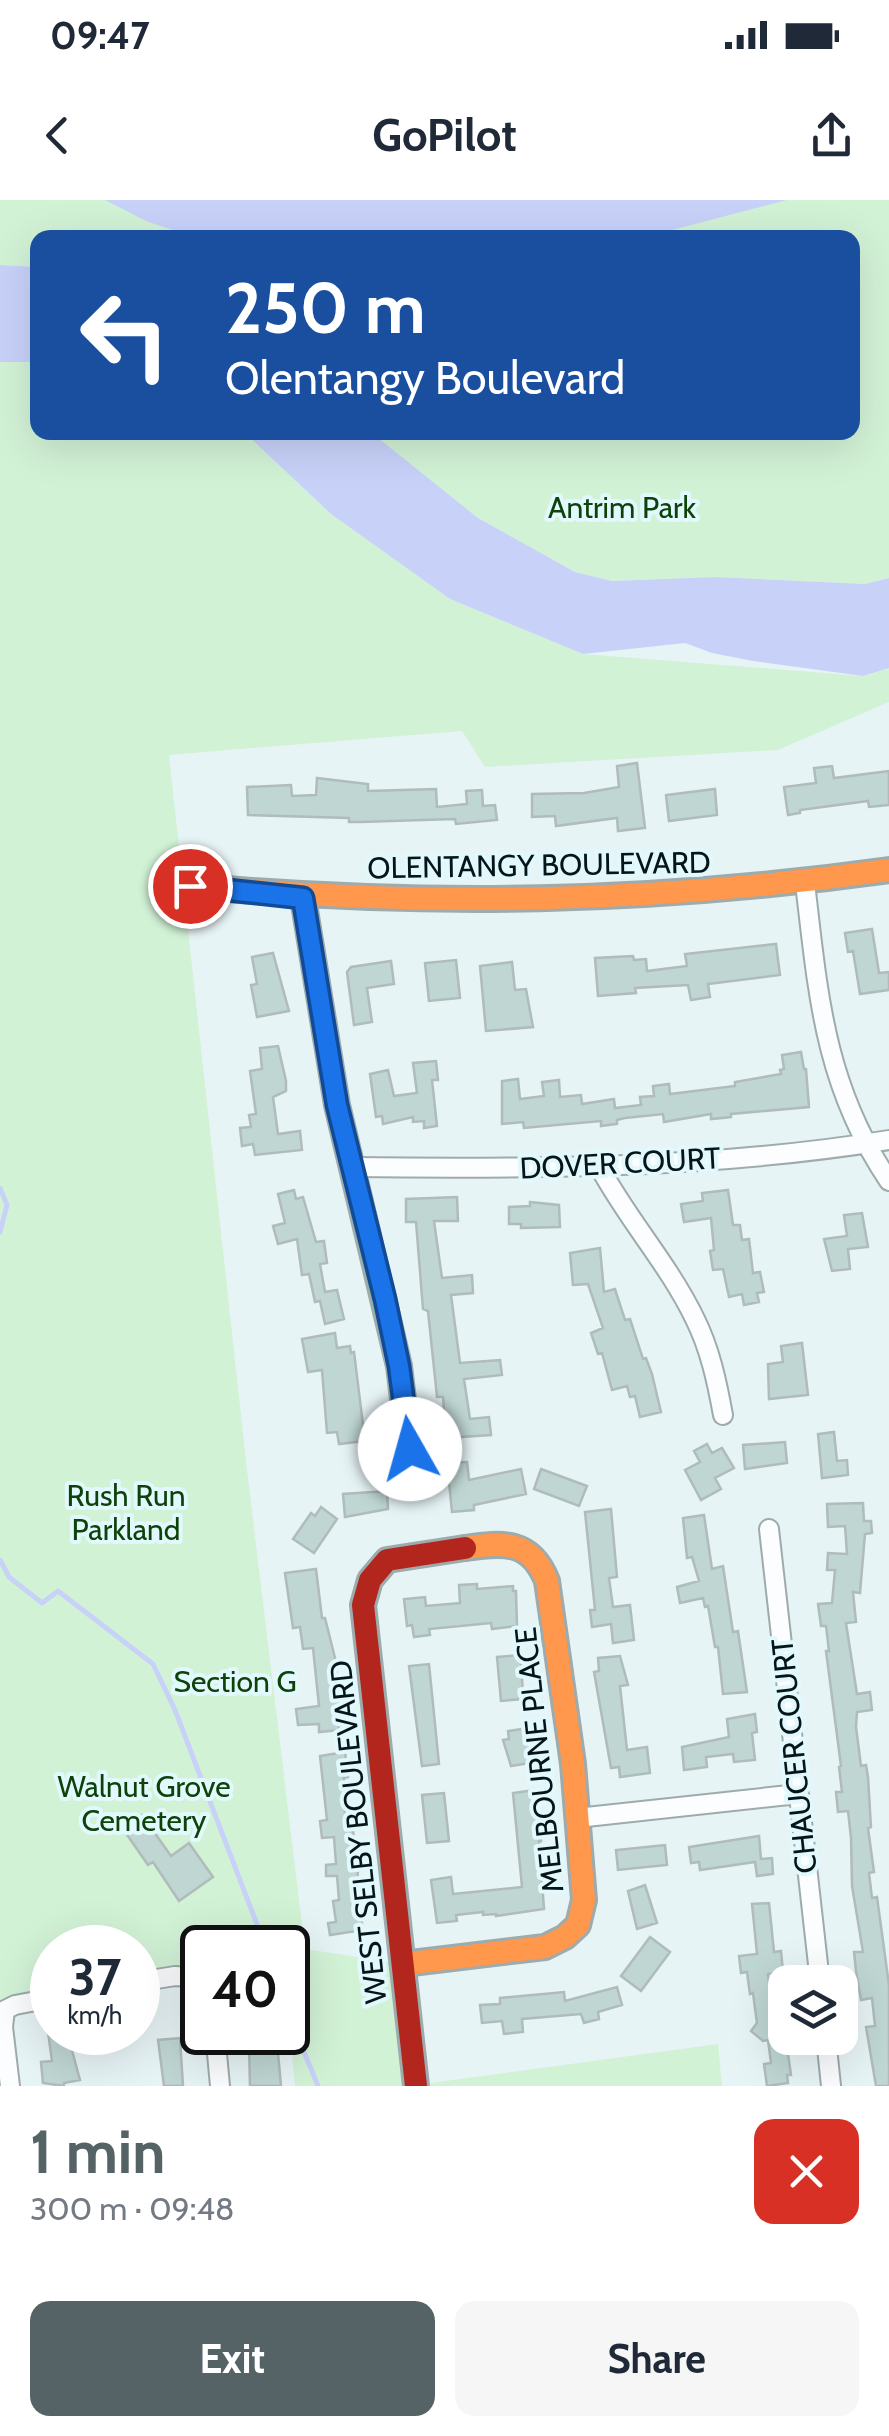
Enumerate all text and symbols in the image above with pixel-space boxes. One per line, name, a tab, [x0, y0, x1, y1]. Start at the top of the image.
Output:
text: 09:47	[50, 12, 150, 59]
icon: back	[30, 108, 85, 163]
text: GoPilot	[372, 108, 517, 162]
icon: share	[804, 108, 859, 163]
text: 250 m	[225, 265, 426, 351]
icon: left	[60, 270, 190, 400]
text: Olentangy Boulevard	[225, 351, 625, 405]
park label: Antrim Park	[548, 489, 697, 526]
pin	[148, 844, 233, 929]
street label: OLENTANGY BOULEVARD	[367, 844, 711, 886]
icon: arrive	[163, 859, 218, 914]
street label: DOVER COURT	[519, 1139, 721, 1187]
position arrow	[358, 1397, 462, 1501]
park label: Rush Run Parkland	[66, 1477, 186, 1548]
street label: MELBOURNE PLACE	[507, 1625, 571, 1895]
street label: CHAUCER COURT	[763, 1637, 825, 1875]
street label: WEST SELBY BOULEVARD	[322, 1659, 394, 2005]
park label: Section G	[173, 1663, 297, 1700]
park label: Walnut Grove Cemetery	[57, 1768, 231, 1839]
speed limit sign: 40	[180, 1925, 310, 2055]
text: 37	[69, 1947, 121, 2008]
map controls	[768, 1965, 858, 2055]
button: layers	[768, 1965, 858, 2055]
text: km/h	[68, 2000, 122, 2030]
text: 1 min	[30, 2115, 165, 2188]
button: close	[754, 2119, 859, 2224]
text: 300 m · 09:48	[30, 2189, 234, 2228]
button: Exit	[30, 2301, 435, 2416]
button: Share	[455, 2301, 859, 2416]

